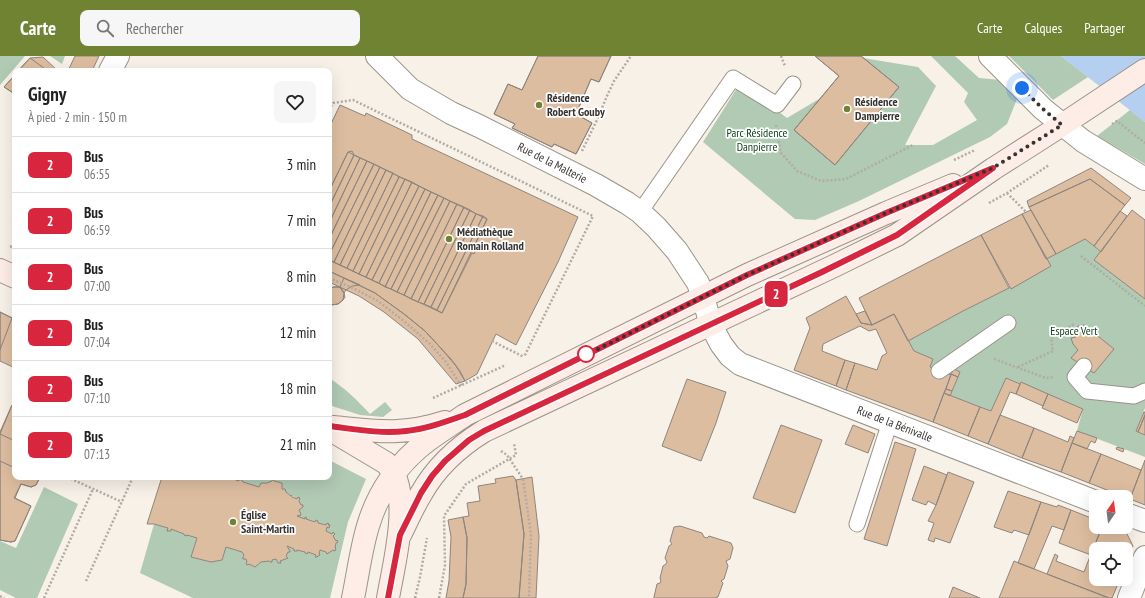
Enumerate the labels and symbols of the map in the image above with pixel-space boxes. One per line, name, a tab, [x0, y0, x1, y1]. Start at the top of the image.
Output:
your location	[1012, 78, 1032, 98]
place label: Résidence Robert Gouby	[547, 90, 605, 119]
place label: Résidence Dampierre	[855, 94, 900, 123]
marker: Résidence Robert Gouby	[534, 100, 544, 110]
marker: Résidence Dampierre	[842, 104, 852, 114]
park label: Parc Résidence Danpierre	[726, 125, 788, 154]
street label: Rue de la Malterie	[515, 139, 590, 186]
place label: Médiathèque Romain Rolland	[457, 224, 524, 253]
marker: Médiathèque Romain Rolland	[444, 234, 454, 244]
line badge: 2	[763, 281, 789, 307]
park label: Espace Vert	[1050, 323, 1098, 338]
unlabelled marker	[577, 345, 595, 363]
street label: Rue de la Bénivalle	[855, 402, 935, 445]
north arrow	[1089, 490, 1133, 534]
place label: Église Saint-Martin	[241, 507, 295, 536]
marker: Église Saint-Martin	[228, 517, 238, 527]

